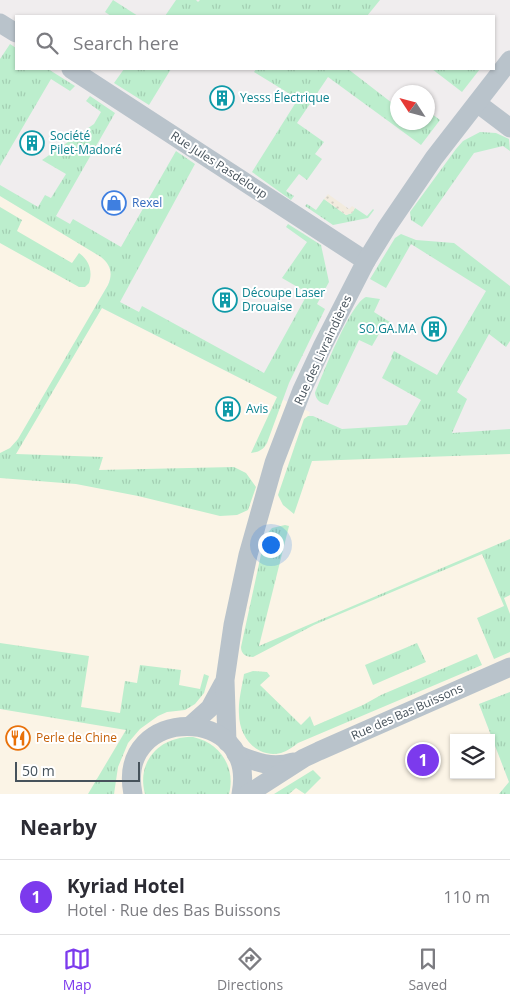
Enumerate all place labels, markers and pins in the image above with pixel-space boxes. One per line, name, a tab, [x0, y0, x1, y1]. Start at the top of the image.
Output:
building icon: Yesss Électrique	[209, 85, 235, 111]
place label: Yesss Électrique	[240, 89, 330, 106]
place label: Société Pilet-Madoré	[50, 127, 122, 158]
building icon: Société Pilet-Madoré	[19, 130, 45, 156]
shop icon: Rexel	[101, 190, 127, 216]
place label: Rexel	[132, 194, 162, 211]
place label: Découpe Laser Drouaise	[242, 284, 325, 315]
building icon: Découpe Laser Drouaise	[212, 287, 238, 313]
building icon: SO.GA.MA	[421, 316, 447, 342]
place label: SO.GA.MA	[359, 320, 416, 337]
building icon: Avis	[215, 396, 241, 422]
place label: Avis	[246, 400, 269, 417]
restaurant icon: Perle de Chine	[5, 725, 31, 751]
place label: Perle de Chine	[36, 729, 117, 746]
pin: 1	[407, 741, 439, 779]

